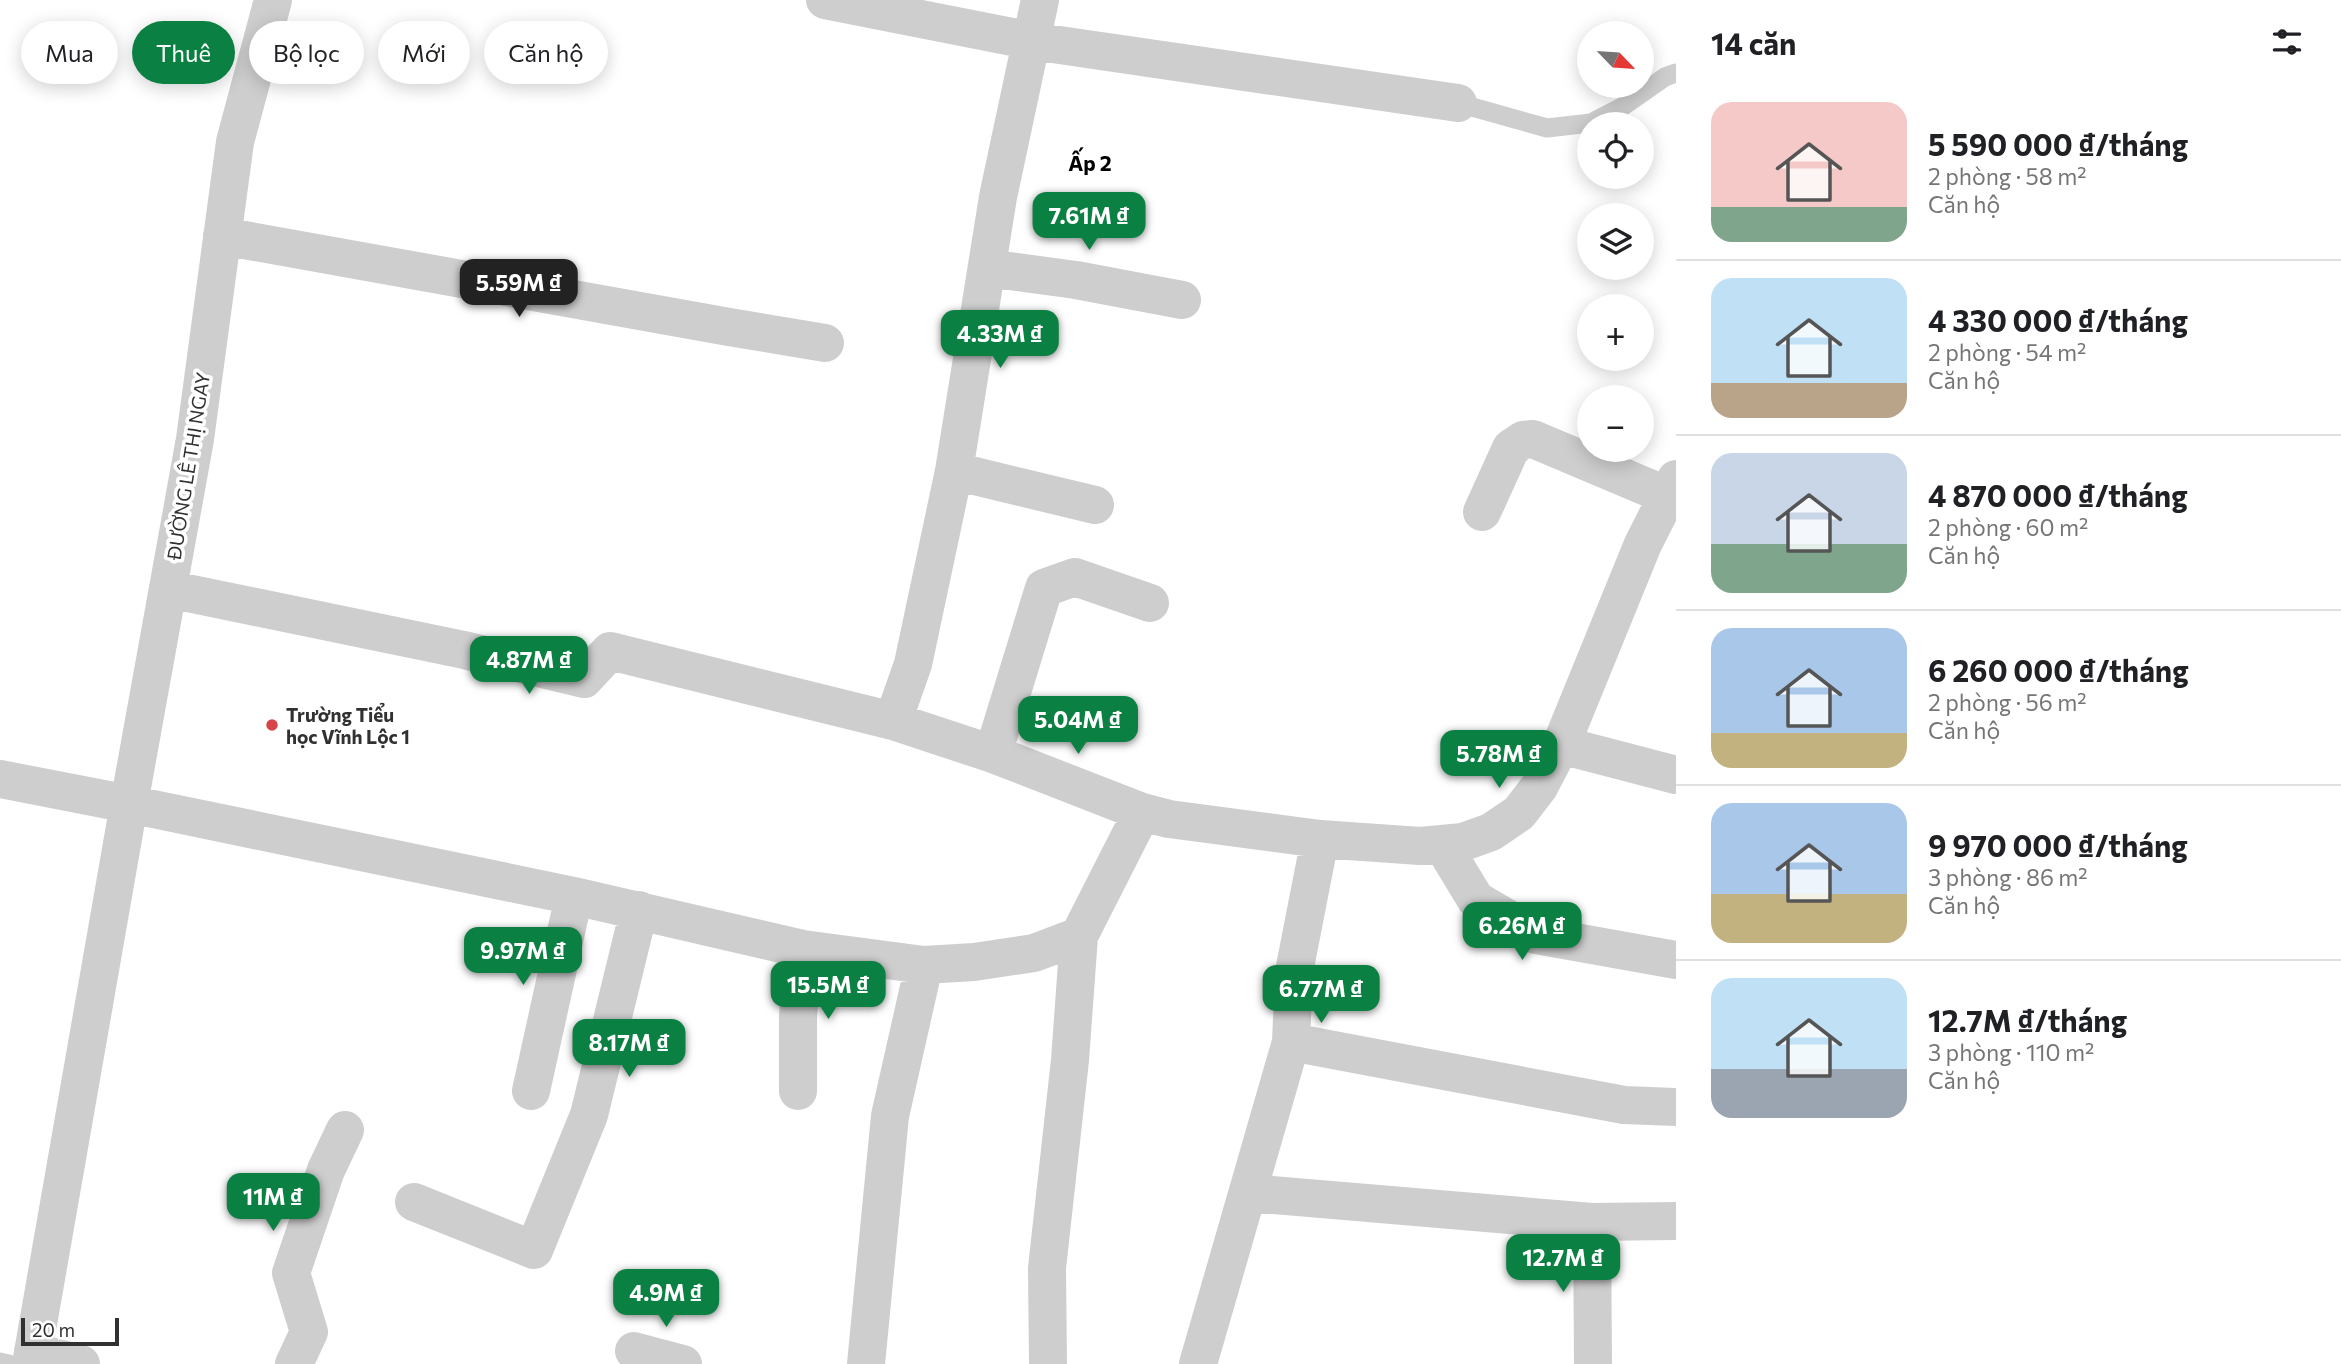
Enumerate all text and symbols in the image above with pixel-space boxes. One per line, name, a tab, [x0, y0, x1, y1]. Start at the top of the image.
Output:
chip: Mua	[21, 21, 118, 84]
chip: Thuê	[132, 21, 235, 84]
chip: Bộ lọc	[249, 21, 364, 84]
chip: Mới	[378, 21, 470, 84]
chip: Căn hộ	[484, 21, 608, 84]
north arrow	[1577, 21, 1654, 98]
map controls	[1577, 21, 1654, 462]
icon: filters	[2268, 23, 2306, 61]
text: 14 căn	[1711, 24, 1796, 61]
button: locate	[1577, 112, 1654, 189]
text: 5 590 000 ₫/tháng	[1928, 125, 2188, 162]
icon: home	[1767, 130, 1851, 214]
district label: Ấp 2	[1068, 147, 1112, 175]
text: 2 phòng · 58 m²	[1928, 162, 2086, 190]
text: Căn hộ	[1928, 190, 2000, 218]
pin: 7.61M ₫	[1024, 192, 1154, 252]
text: 7.61M ₫	[1049, 201, 1129, 229]
button: layers	[1577, 203, 1654, 280]
pin: 5.59M ₫	[454, 260, 584, 319]
text: 5.59M ₫	[476, 268, 562, 296]
button: +	[1577, 294, 1654, 371]
text: 4 330 000 ₫/tháng	[1928, 301, 2188, 338]
icon: home	[1767, 306, 1851, 390]
pin: 4.33M ₫	[935, 310, 1065, 370]
text: 4.33M ₫	[957, 319, 1043, 347]
text: 2 phòng · 54 m²	[1928, 338, 2086, 366]
text: Căn hộ	[1928, 366, 2000, 394]
street label: ĐƯỜNG LÊ THỊ NGAY	[161, 370, 214, 562]
button: −	[1577, 385, 1654, 462]
text: 4 870 000 ₫/tháng	[1928, 476, 2188, 513]
icon: home	[1767, 481, 1851, 565]
text: 2 phòng · 60 m²	[1928, 513, 2088, 541]
text: Căn hộ	[1928, 541, 2000, 569]
pin: 4.87M ₫	[464, 636, 594, 696]
text: 4.87M ₫	[486, 645, 572, 673]
text: 6 260 000 ₫/tháng	[1928, 651, 2189, 688]
icon: home	[1767, 656, 1851, 740]
text: 2 phòng · 56 m²	[1928, 688, 2086, 716]
pin: 5.04M ₫	[1013, 696, 1143, 756]
place label: Trường Tiểu học Vĩnh Lộc 1	[286, 702, 410, 749]
text: 5.04M ₫	[1034, 705, 1122, 733]
text: Căn hộ	[1928, 716, 2000, 744]
marker: Trường Tiểu học Vĩnh Lộc 1	[264, 717, 280, 733]
pin: 5.78M ₫	[1434, 730, 1564, 790]
text: 5.78M ₫	[1456, 739, 1542, 767]
text: 9 970 000 ₫/tháng	[1928, 826, 2188, 863]
icon: home	[1767, 831, 1851, 915]
text: 3 phòng · 86 m²	[1928, 863, 2088, 891]
text: Căn hộ	[1928, 891, 2000, 919]
pin: 6.26M ₫	[1457, 902, 1587, 962]
text: 6.26M ₫	[1479, 911, 1565, 939]
pin: 9.97M ₫	[458, 928, 588, 987]
text: 9.97M ₫	[480, 936, 566, 964]
pin: 15.5M ₫	[763, 962, 893, 1021]
pin: 6.77M ₫	[1256, 965, 1386, 1025]
text: 15.5M ₫	[787, 970, 869, 998]
text: 6.77M ₫	[1279, 974, 1363, 1002]
text: 12.7M ₫/tháng	[1928, 1001, 2127, 1038]
icon: home	[1767, 1006, 1851, 1090]
pin: 8.17M ₫	[564, 1020, 694, 1079]
text: 8.17M ₫	[588, 1028, 670, 1056]
text: 3 phòng · 110 m²	[1928, 1038, 2094, 1066]
text: Căn hộ	[1928, 1066, 2000, 1094]
pin: 11M ₫	[224, 1174, 322, 1233]
text: 11M ₫	[243, 1182, 303, 1210]
pin: 12.7M ₫	[1498, 1234, 1628, 1294]
text: 12.7M ₫	[1522, 1243, 1604, 1271]
pin: 4.9M ₫	[609, 1270, 723, 1329]
text: 4.9M ₫	[629, 1278, 703, 1306]
scale bar	[21, 1315, 119, 1347]
text: 20 m	[32, 1318, 75, 1341]

